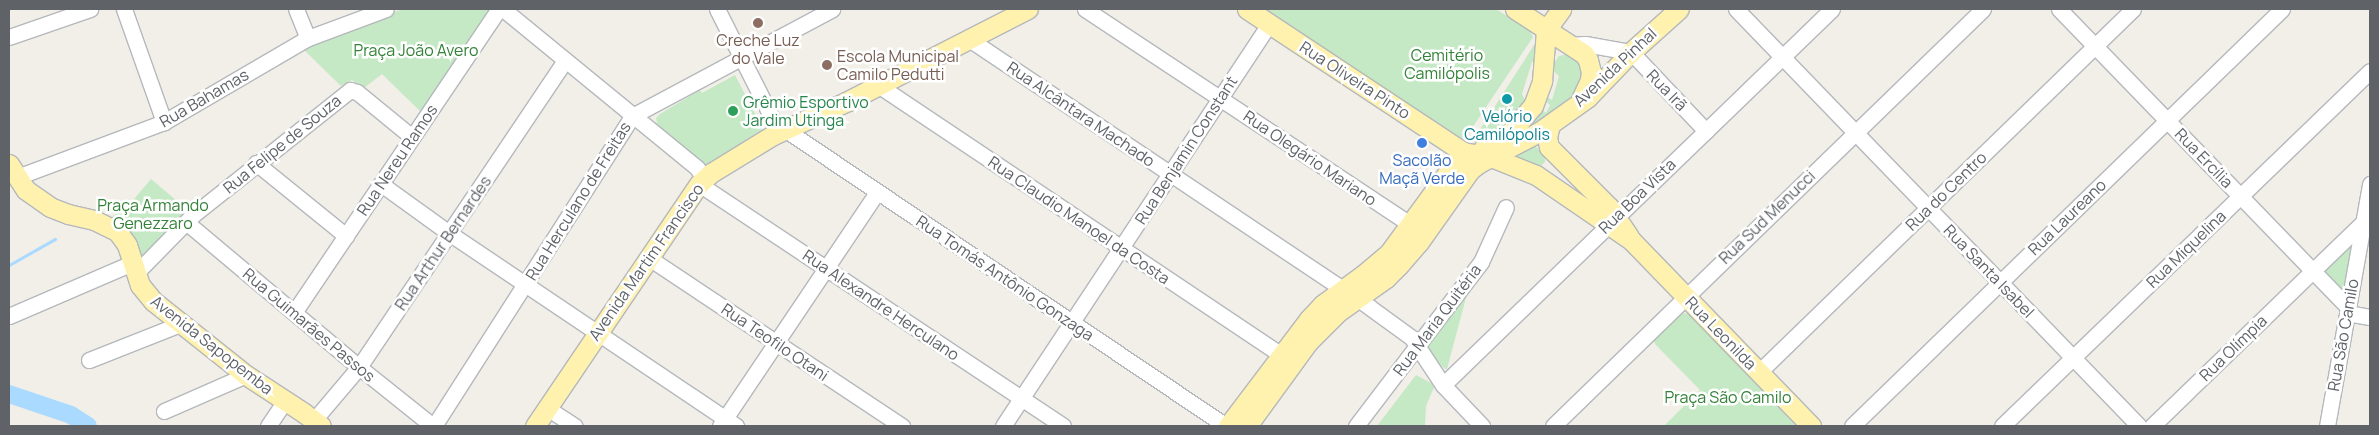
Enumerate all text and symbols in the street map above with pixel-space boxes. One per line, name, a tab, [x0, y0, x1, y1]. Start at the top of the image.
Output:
marker: Creche Luz do Vale	[752, 17, 764, 29]
street label: Avenida Pinhal	[1570, 24, 1660, 110]
place label: Creche Luz do Vale	[716, 30, 800, 68]
street label: Rua Oliveira Pinto	[1296, 37, 1414, 123]
park label: Praça João Avero	[353, 40, 479, 60]
park label: Cemitério Camilópolis	[1404, 45, 1490, 83]
place label: Escola Municipal Camilo Pedutti	[837, 46, 959, 84]
street label: Rua Alcântara Machado	[1003, 57, 1159, 171]
marker: Escola Municipal Camilo Pedutti	[821, 59, 833, 71]
street label: Rua Bahamas	[156, 65, 252, 131]
street label: Rua Irã	[1643, 65, 1691, 115]
street label: Rua Benjamin Constant	[1131, 72, 1241, 228]
street label: Rua Felipe de Souza	[219, 91, 345, 197]
place label: Grêmio Esportivo Jardim Utinga	[743, 92, 869, 130]
marker: Velório Camilópolis	[1501, 93, 1513, 105]
street label: Rua Nereu Ramos	[353, 101, 441, 219]
marker: Grêmio Esportivo Jardim Utinga	[727, 105, 739, 117]
street label: Rua Olegário Mariano	[1240, 106, 1380, 210]
place label: Velório Camilópolis	[1464, 106, 1550, 144]
street label: Rua Herculano de Freitas	[521, 118, 635, 284]
street label: Rua Ercília	[2171, 124, 2237, 192]
marker: Sacolão Maçã Verde	[1416, 137, 1428, 149]
street label: Rua do Centro	[1901, 147, 1991, 235]
place label: Sacolão Maçã Verde	[1379, 150, 1465, 188]
street label: Rua Claudio Manoel da Costa	[985, 152, 1173, 288]
street label: Rua Boa Vista	[1594, 154, 1680, 238]
street label: Rua Sud Menucci	[1715, 166, 1819, 268]
street label: Rua Arthur Bernardes	[391, 172, 495, 314]
street label: Rua Laureano	[2024, 175, 2110, 259]
street label: Avenida Martim Francisco	[585, 180, 707, 344]
park label: Praça Armando Genezzaro	[97, 195, 209, 233]
street label: Rua Miquelina	[2142, 206, 2230, 292]
street label: Rua Tomás Antônio Gonzaga	[913, 211, 1097, 345]
street label: Rua Santa Isabel	[1940, 220, 2038, 322]
street label: Rua Alexandre Herculano	[799, 245, 963, 365]
street label: Rua Maria Quitéria	[1389, 260, 1485, 380]
street label: Rua Guimarães Passos	[239, 264, 379, 386]
street label: Rua São Camilo	[2324, 277, 2362, 393]
street label: Avenida Sapopemba	[147, 291, 277, 399]
street label: Rua Leonilda	[1681, 293, 1761, 373]
street label: Rua Teofilo Otani	[718, 299, 832, 385]
street label: Rua Olímpia	[2195, 311, 2271, 385]
park label: Praça São Camilo	[1664, 387, 1792, 407]

